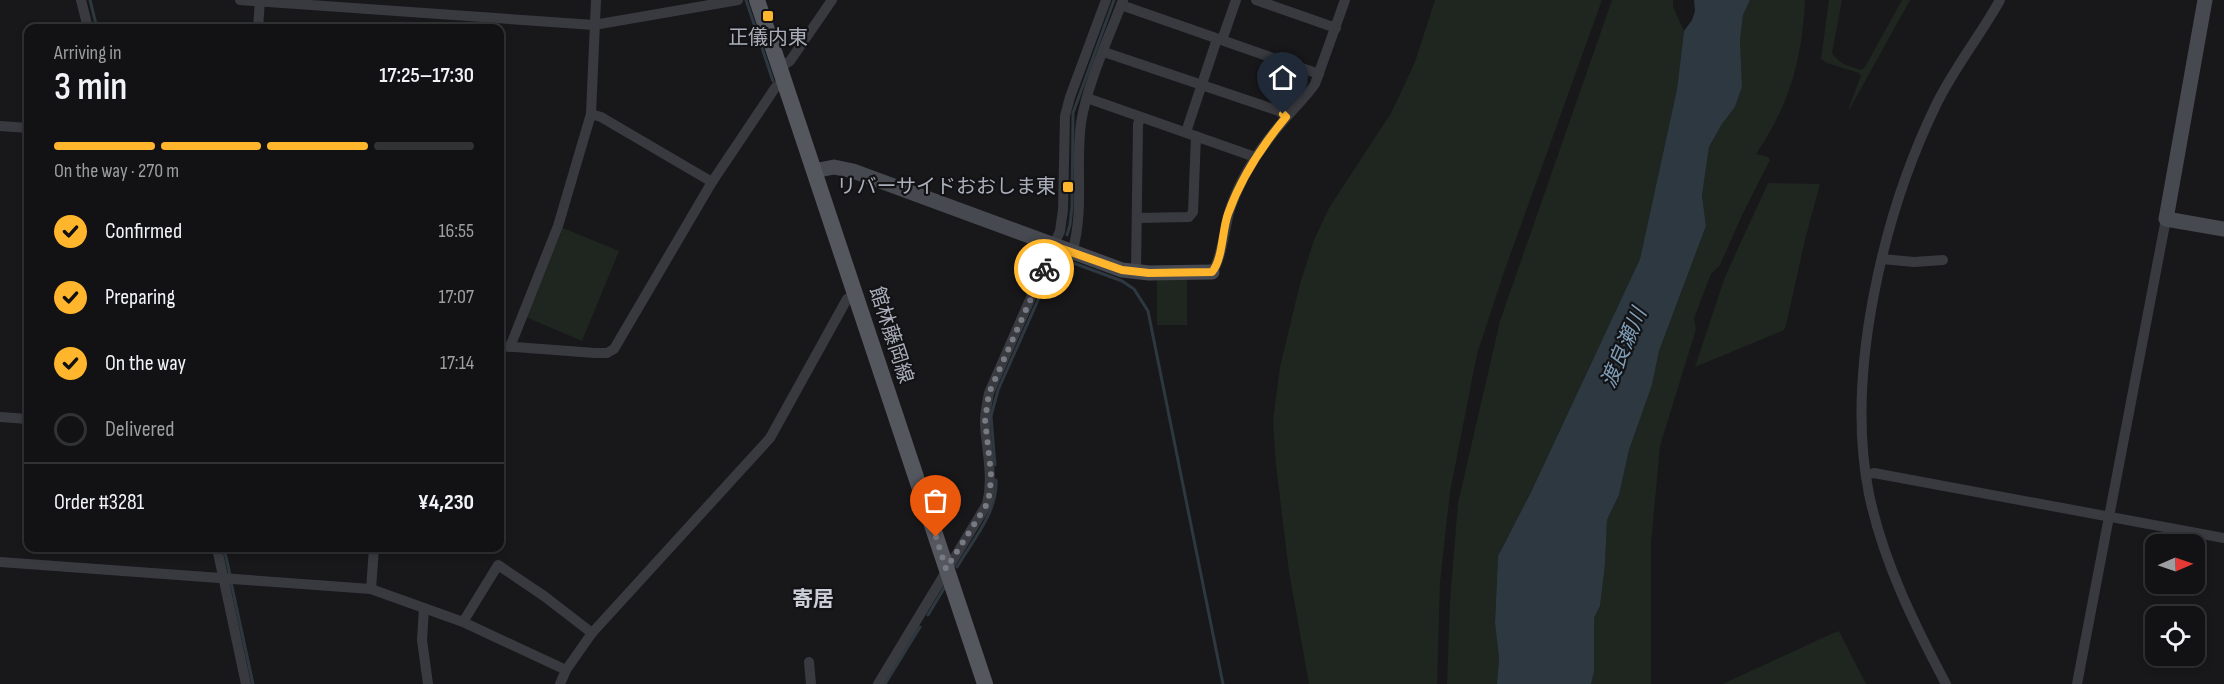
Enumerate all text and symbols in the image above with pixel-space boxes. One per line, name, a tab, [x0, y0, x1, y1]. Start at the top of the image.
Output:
marker: 正儀内東	[761, 9, 775, 23]
place label: 正儀内東	[728, 26, 808, 50]
text: Arriving in	[54, 41, 122, 65]
pin	[1257, 52, 1308, 114]
icon: home	[1266, 61, 1299, 94]
text: 17:25–17:30	[379, 62, 474, 89]
text: 3 min	[54, 64, 127, 111]
text: On the way · 270 m	[54, 159, 179, 183]
place label: リバーサイドおおしま東	[836, 175, 1056, 199]
marker: リバーサイドおおしま東	[1061, 180, 1075, 194]
icon: check	[54, 215, 87, 248]
text: Confirmed	[105, 218, 182, 245]
text: 16:55	[438, 219, 474, 243]
courier	[1014, 239, 1074, 299]
icon: bike	[1028, 253, 1061, 286]
icon: check	[54, 281, 87, 314]
text: Preparing	[105, 284, 175, 311]
street label: 館林藤岡線	[864, 284, 918, 386]
text: 17:07	[439, 285, 474, 309]
water label: 渡良瀬川	[1596, 303, 1653, 392]
icon: check	[54, 347, 87, 380]
text: On the way	[105, 350, 186, 377]
text: 17:14	[440, 351, 474, 375]
text: Delivered	[105, 416, 174, 443]
pin	[910, 475, 961, 537]
icon: bag	[919, 484, 952, 517]
text: Order #3281	[54, 489, 144, 516]
text: ¥4,230	[418, 489, 474, 516]
north arrow	[2145, 534, 2205, 594]
map controls	[2145, 534, 2205, 666]
district label: 寄居	[792, 587, 834, 612]
button: locate	[2145, 606, 2205, 666]

